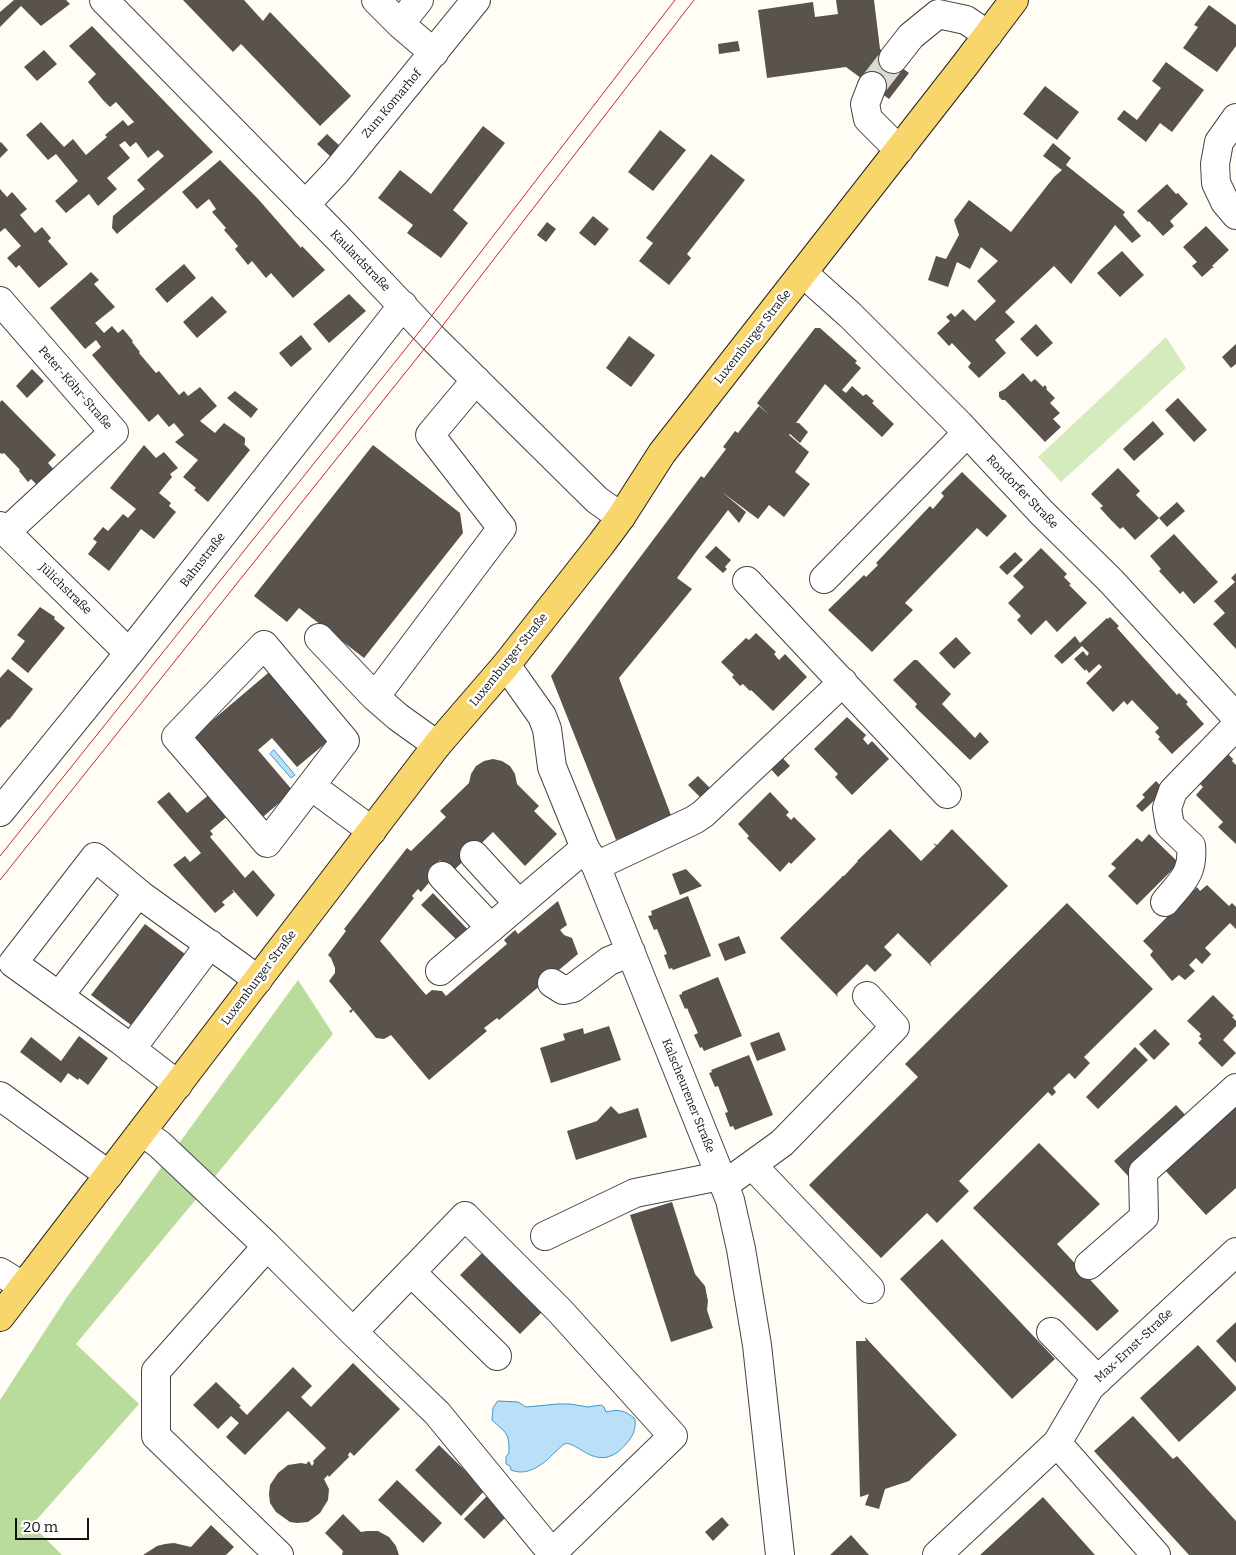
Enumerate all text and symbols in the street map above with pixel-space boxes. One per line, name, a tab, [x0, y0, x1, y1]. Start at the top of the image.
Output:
street label: Zum Komarhof	[359, 67, 425, 141]
street label: Kaulardstraße	[327, 227, 393, 295]
street label: Luxemburger Straße	[712, 287, 794, 387]
street label: Peter-Köhr-Straße	[35, 344, 115, 432]
street label: Rondorfer Straße	[983, 452, 1061, 532]
street label: Bahnstraße	[177, 530, 229, 590]
street label: Jülichstraße	[36, 560, 94, 618]
street label: Luxemburger Straße	[467, 611, 551, 709]
street label: Luxemburger Straße	[219, 928, 299, 1028]
street label: Kalscheurener Straße	[659, 1037, 717, 1155]
street label: Max-Ernst-Straße	[1092, 1306, 1176, 1386]
scale bar	[18, 1508, 91, 1540]
text: 20 m	[23, 1518, 58, 1536]

